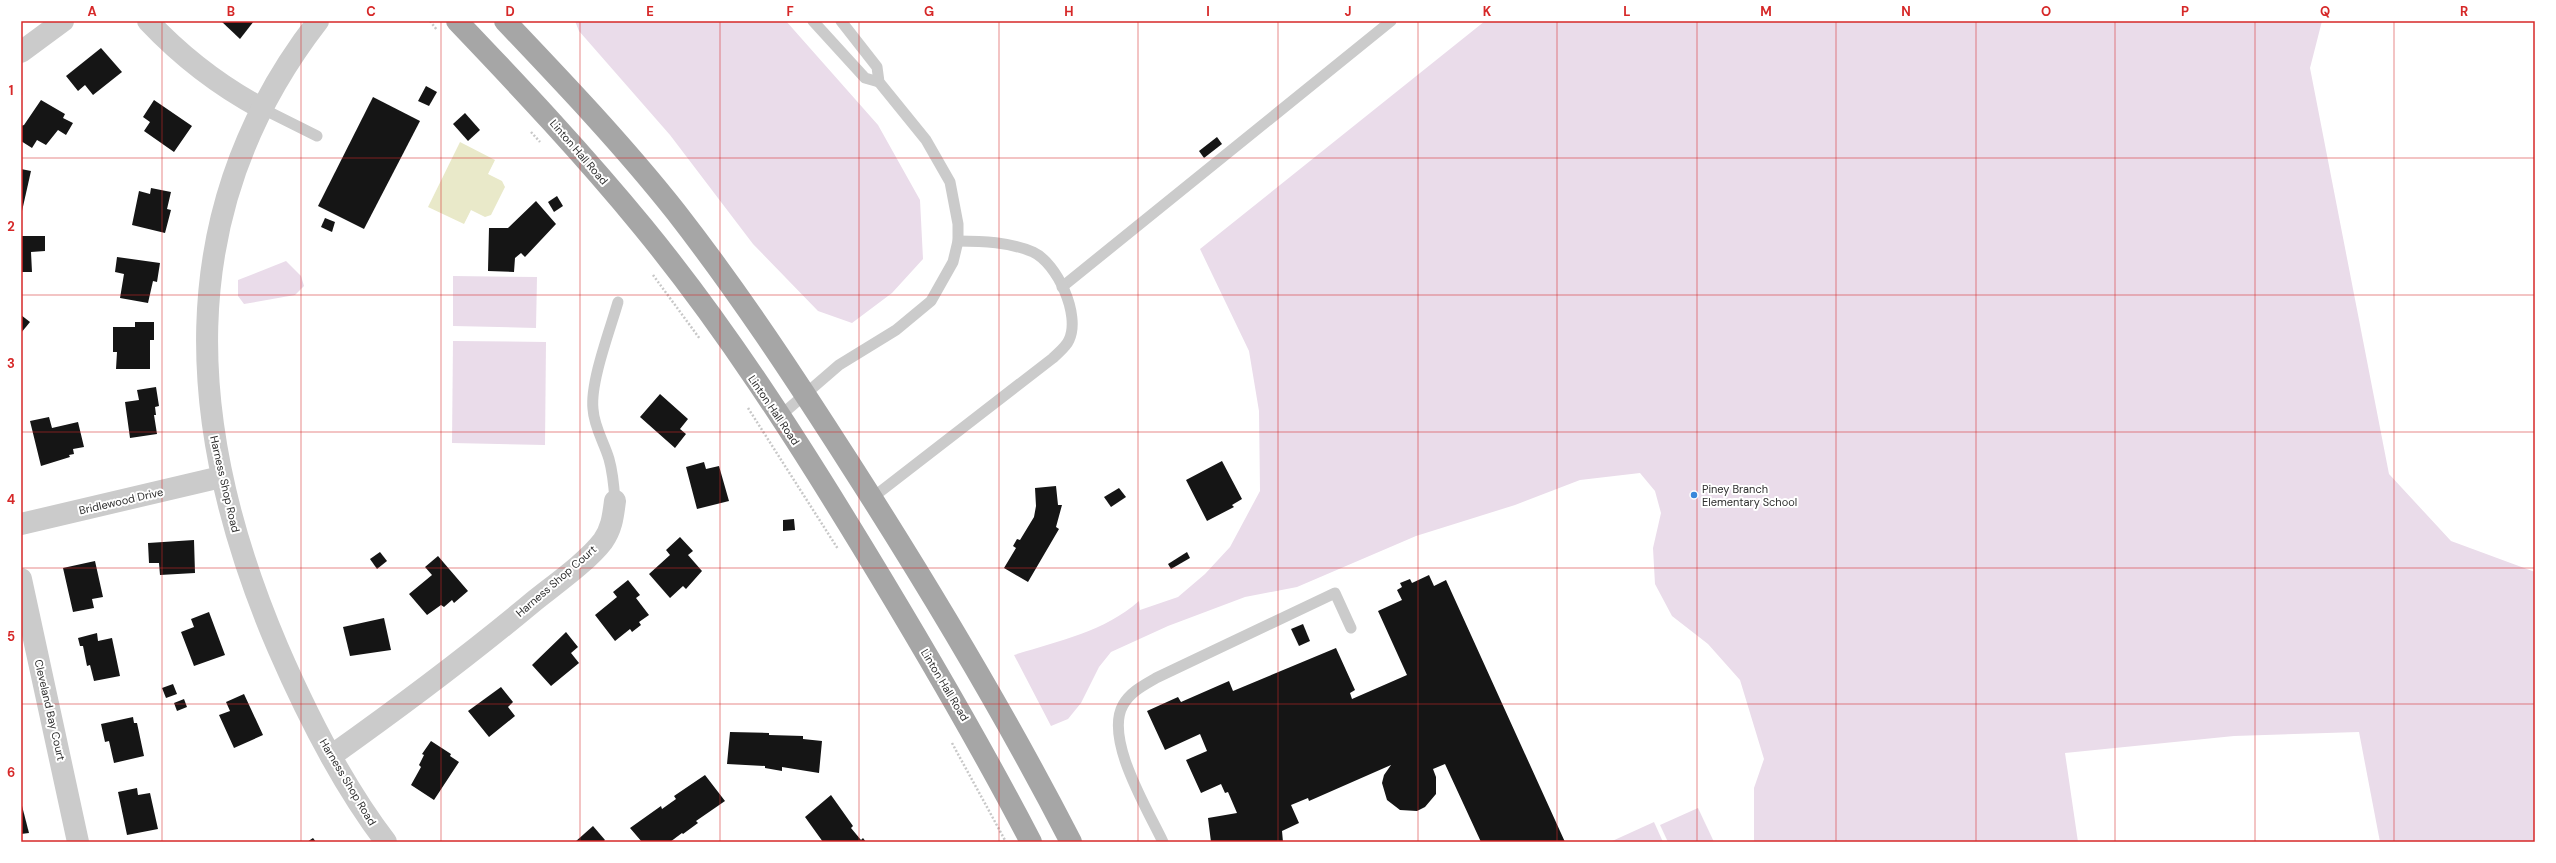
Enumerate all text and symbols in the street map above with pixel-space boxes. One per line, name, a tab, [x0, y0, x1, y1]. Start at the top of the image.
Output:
text: A	[87, 3, 97, 20]
text: B	[227, 3, 235, 20]
text: C	[366, 3, 376, 20]
text: D	[505, 3, 515, 20]
text: E	[646, 3, 654, 20]
text: F	[786, 3, 794, 20]
text: G	[924, 3, 934, 20]
text: H	[1064, 3, 1074, 20]
text: I	[1206, 3, 1210, 20]
text: J	[1344, 3, 1352, 20]
text: K	[1483, 3, 1492, 20]
text: L	[1623, 3, 1631, 20]
text: M	[1760, 3, 1772, 20]
text: N	[1901, 3, 1911, 20]
text: O	[2041, 3, 2051, 20]
text: P	[2181, 3, 2189, 20]
text: Q	[2320, 3, 2330, 20]
text: R	[2460, 3, 2468, 20]
text: 1	[9, 82, 13, 99]
street label: Linton Hall Road	[547, 117, 611, 187]
text: 2	[7, 218, 15, 235]
text: 3	[7, 355, 15, 372]
street label: Linton Hall Road	[745, 372, 803, 448]
street label: Harness Shop Road	[207, 434, 243, 534]
place label: Piney Branch Elementary School	[1702, 482, 1797, 509]
street label: Bridlewood Drive	[78, 485, 164, 517]
marker: Piney Branch Elementary School	[1689, 490, 1699, 500]
text: 4	[7, 491, 15, 508]
street label: Harness Shop Court	[513, 542, 599, 620]
text: 5	[7, 628, 15, 645]
street label: Linton Hall Road	[918, 646, 972, 724]
street label: Cleveland Bay Court	[32, 658, 68, 762]
street label: Harness Shop Road	[317, 736, 379, 828]
text: 6	[7, 764, 15, 781]

